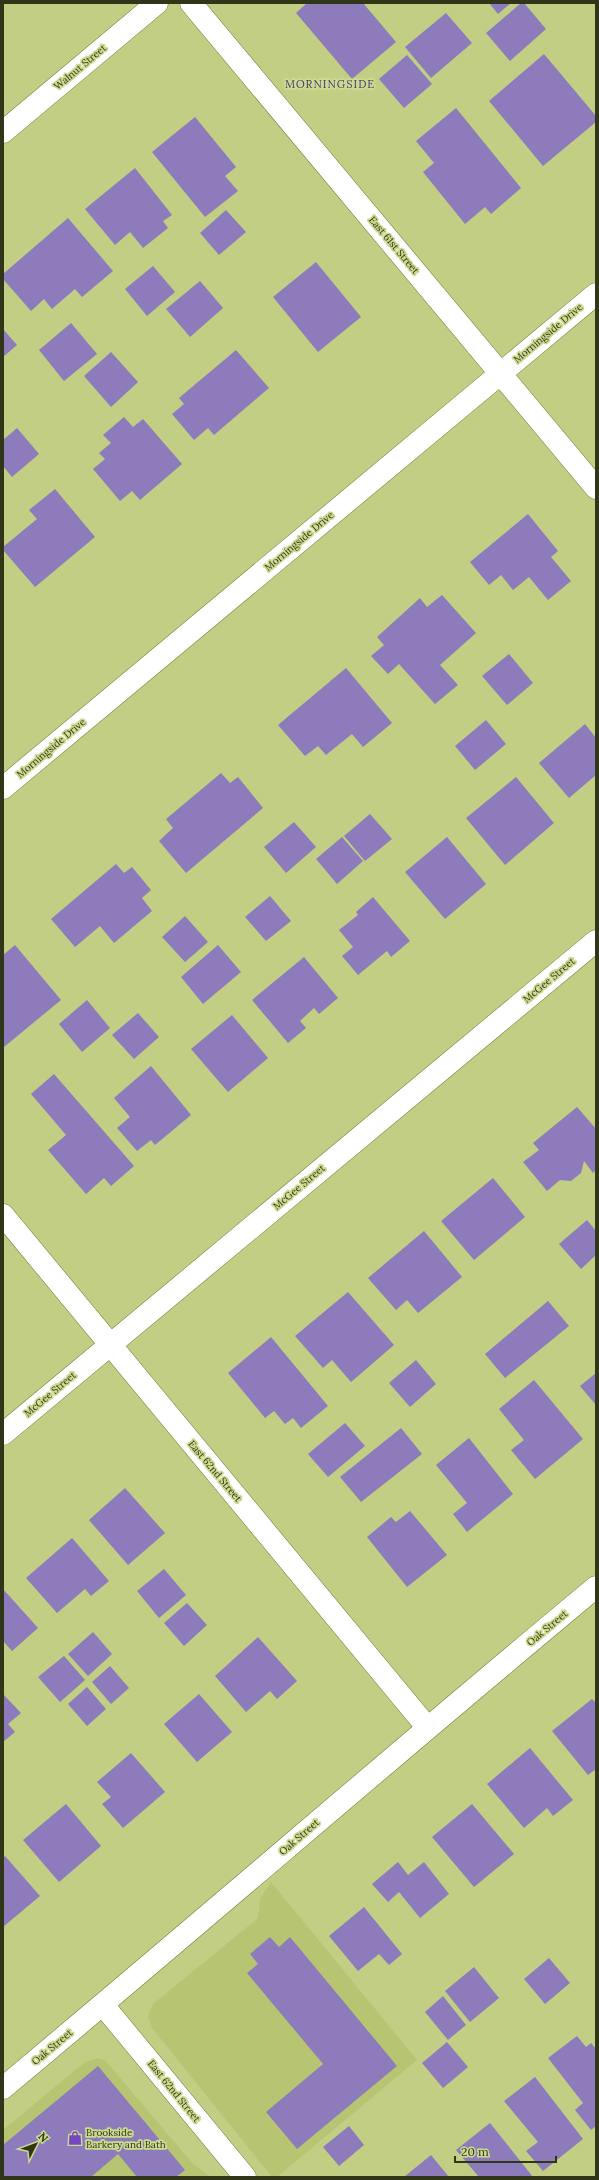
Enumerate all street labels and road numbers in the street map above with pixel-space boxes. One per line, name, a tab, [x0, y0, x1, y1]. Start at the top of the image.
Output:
street label: Walnut Street	[51, 41, 109, 93]
street label: East 61st Street	[366, 213, 422, 277]
street label: Morningside Drive	[511, 300, 586, 366]
street label: Morningside Drive	[262, 508, 337, 574]
street label: Morningside Drive	[14, 715, 89, 781]
street label: McGee Street	[520, 954, 578, 1005]
street label: McGee Street	[270, 1161, 328, 1212]
street label: McGee Street	[21, 1368, 79, 1419]
street label: East 62nd Street	[185, 1437, 245, 1505]
street label: Oak Street	[524, 1607, 570, 1649]
street label: Oak Street	[276, 1816, 322, 1858]
street label: Oak Street	[29, 2026, 75, 2068]
street label: East 62nd Street	[145, 2057, 203, 2125]

